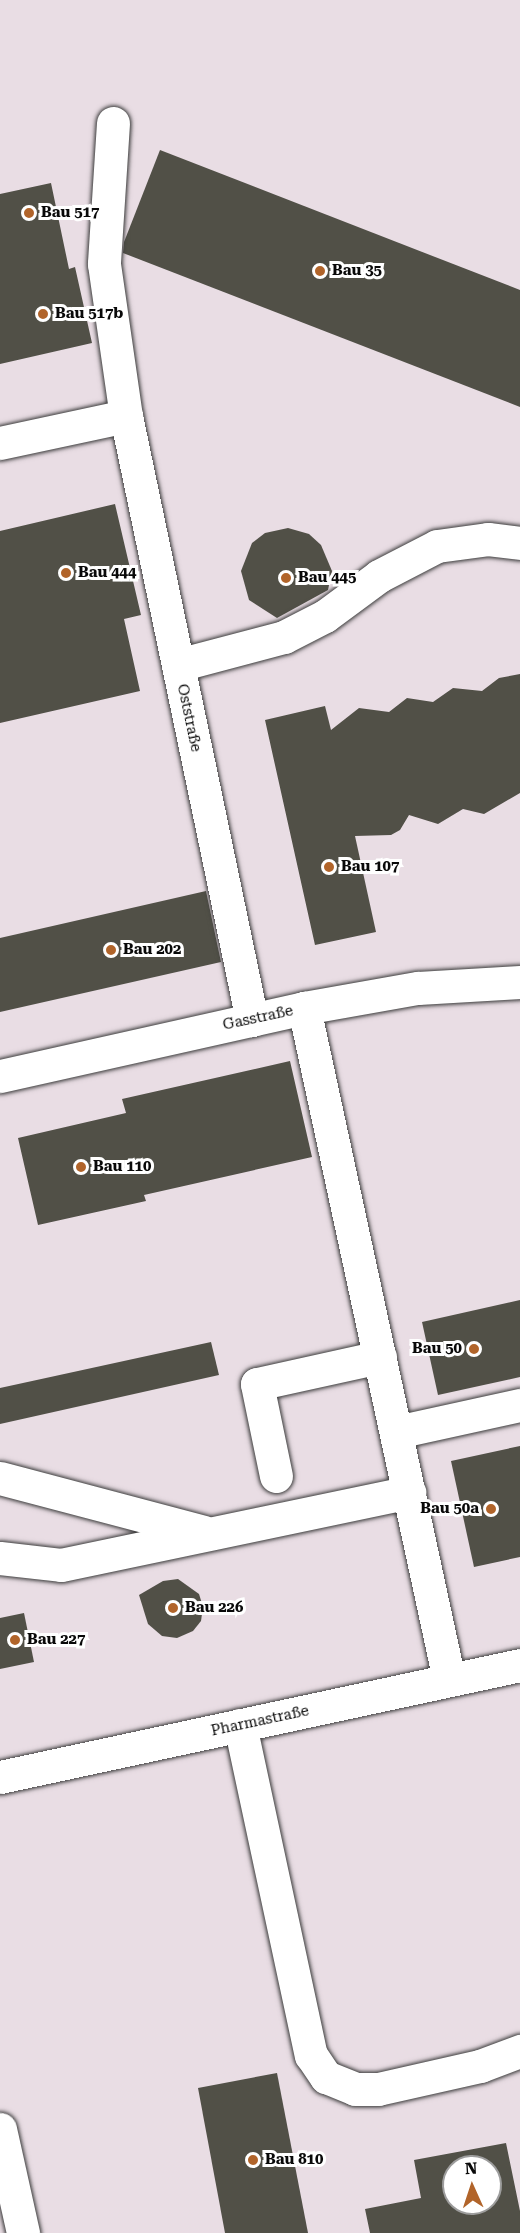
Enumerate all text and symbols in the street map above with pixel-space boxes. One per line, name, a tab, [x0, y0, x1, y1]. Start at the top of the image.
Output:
place label: Bau 517	[41, 204, 99, 222]
marker: Bau 517	[22, 206, 36, 220]
place label: Bau 35	[332, 262, 382, 280]
marker: Bau 35	[313, 264, 327, 278]
place label: Bau 517b	[55, 305, 123, 323]
marker: Bau 517b	[36, 307, 50, 321]
place label: Bau 444	[78, 564, 136, 582]
marker: Bau 444	[59, 566, 73, 580]
place label: Bau 445	[298, 569, 356, 587]
marker: Bau 445	[279, 571, 293, 585]
street label: Oststraße	[173, 682, 205, 754]
place label: Bau 107	[341, 858, 399, 876]
marker: Bau 107	[322, 860, 336, 874]
place label: Bau 202	[123, 941, 181, 959]
marker: Bau 202	[104, 943, 118, 957]
street label: Gasstraße	[221, 1002, 295, 1034]
place label: Bau 110	[93, 1158, 151, 1176]
marker: Bau 110	[74, 1160, 88, 1174]
place label: Bau 50	[412, 1340, 462, 1358]
marker: Bau 50	[467, 1342, 481, 1356]
place label: Bau 50a	[420, 1500, 479, 1518]
marker: Bau 50a	[484, 1502, 498, 1516]
place label: Bau 226	[185, 1599, 243, 1617]
marker: Bau 226	[166, 1601, 180, 1615]
place label: Bau 227	[27, 1631, 85, 1649]
marker: Bau 227	[8, 1633, 22, 1647]
street label: Pharmastraße	[209, 1702, 311, 1740]
place label: Bau 810	[265, 2151, 323, 2169]
marker: Bau 810	[246, 2153, 260, 2167]
north arrow	[442, 2155, 502, 2215]
text: N	[464, 2159, 478, 2178]

